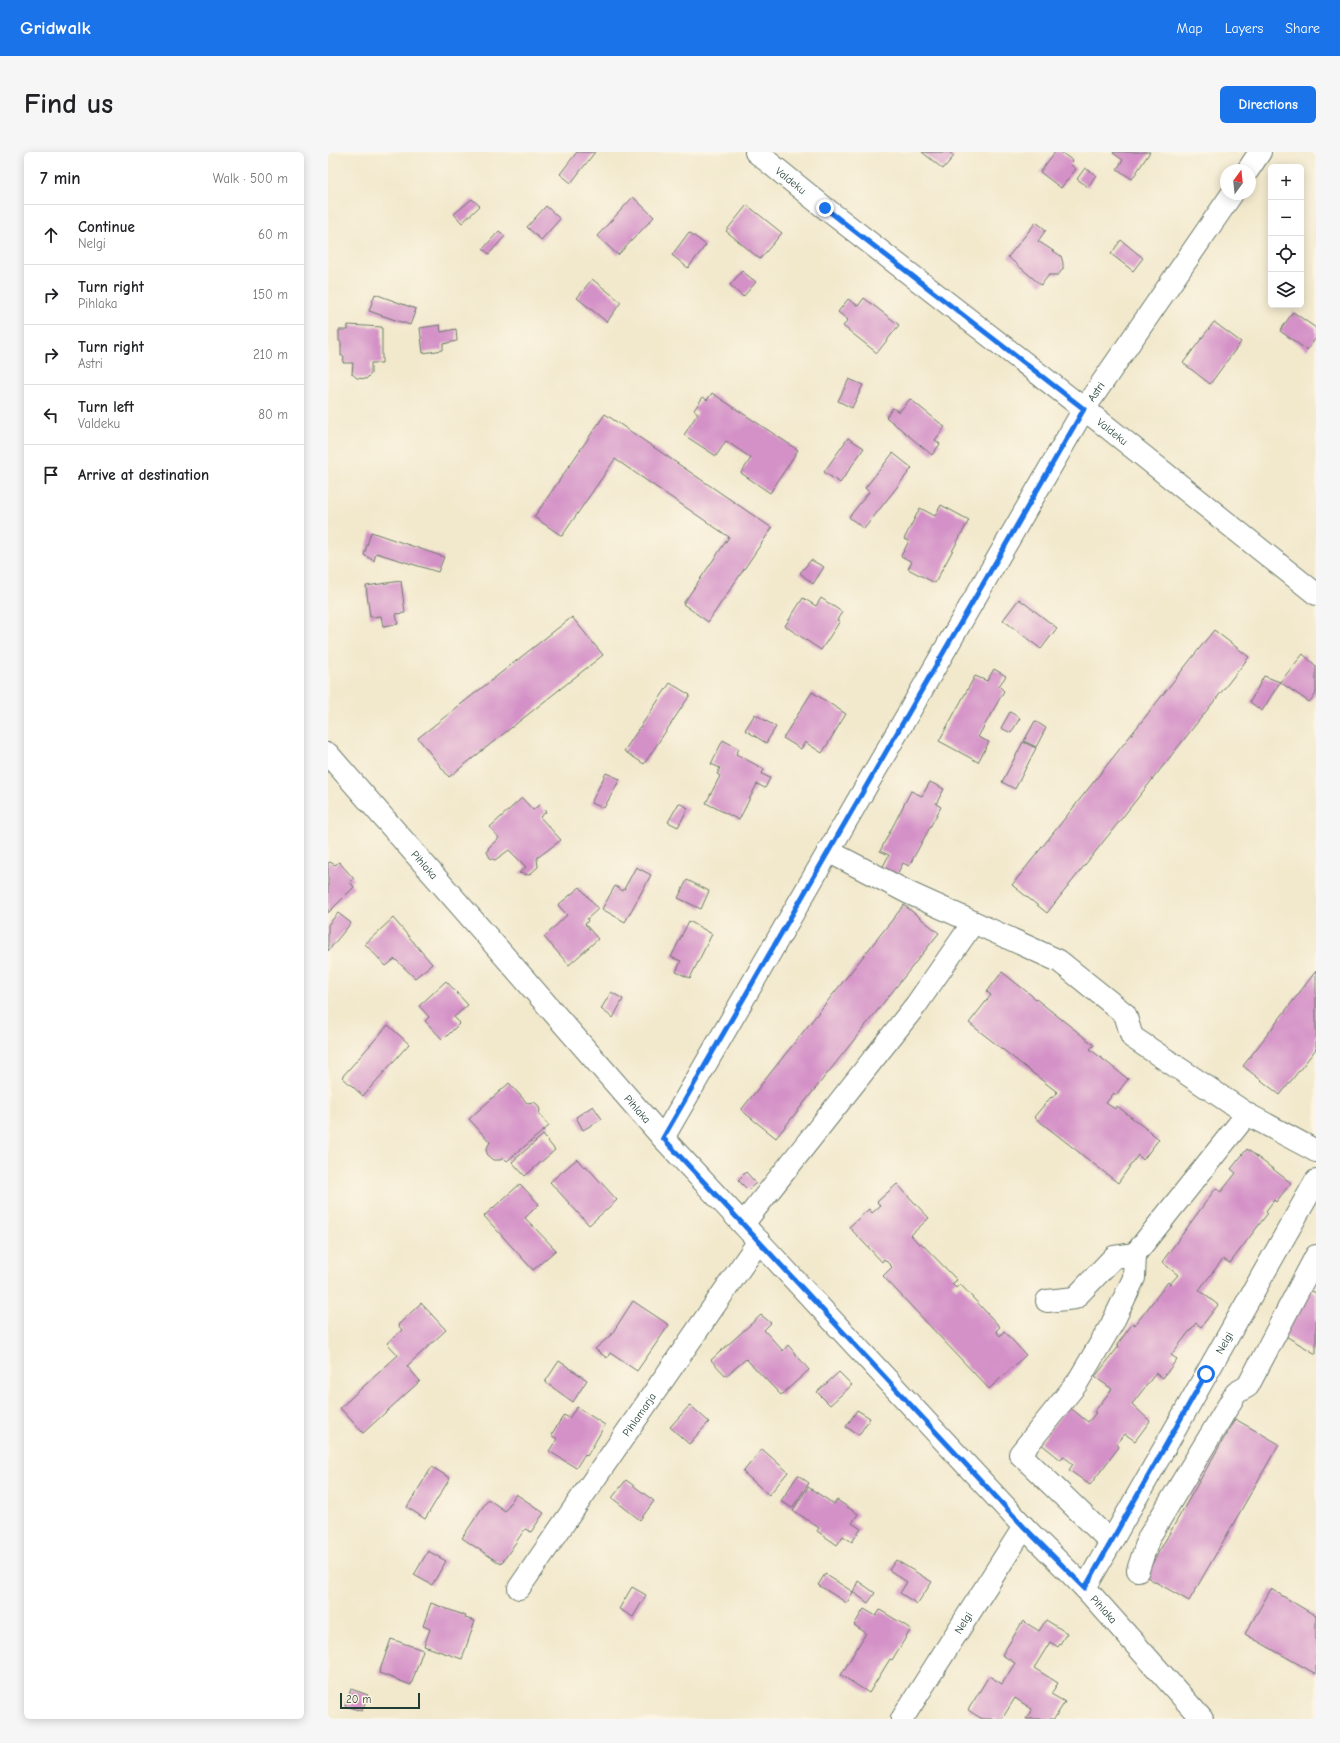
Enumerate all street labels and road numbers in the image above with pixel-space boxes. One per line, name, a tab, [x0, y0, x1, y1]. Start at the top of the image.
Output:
street label: Valdeku	[773, 164, 809, 197]
street label: Astri	[1085, 379, 1107, 404]
street label: Valdeku	[1095, 415, 1131, 448]
street label: Pihlaka	[409, 848, 441, 882]
street label: Pihlaka	[622, 1092, 654, 1126]
street label: Nelgi	[1213, 1329, 1236, 1356]
street label: Pihlamarja	[619, 1390, 659, 1439]
street label: Pihlaka	[1088, 1592, 1120, 1626]
street label: Nelgi	[951, 1609, 975, 1636]

